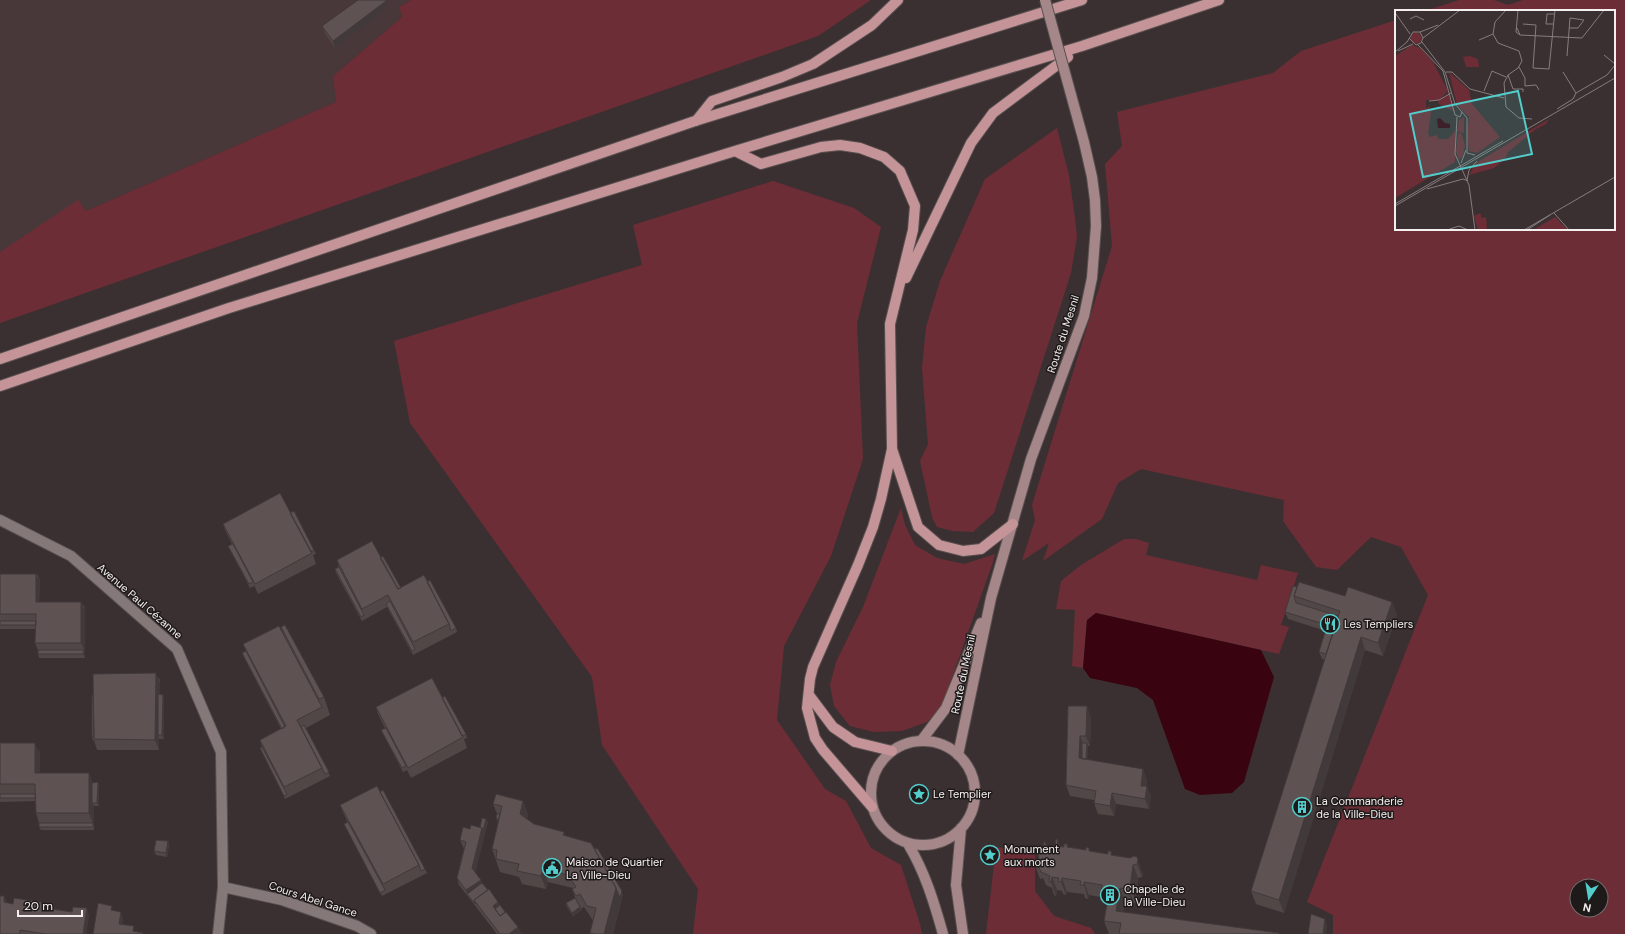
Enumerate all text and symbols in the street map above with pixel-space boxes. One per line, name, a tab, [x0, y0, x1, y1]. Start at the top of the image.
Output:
inset map	[1395, 10, 1615, 230]
street label: Route du Mesnil	[1044, 293, 1082, 375]
street label: Avenue Paul Cézanne	[95, 560, 185, 642]
restaurant icon: Les Templiers	[1319, 613, 1341, 635]
place label: Les Templiers	[1344, 617, 1413, 631]
street label: Route du Mesnil	[948, 633, 978, 715]
place icon: Le Templier	[908, 783, 930, 805]
place label: Le Templier	[933, 787, 991, 801]
place label: La Commanderie de la Ville-Dieu	[1316, 794, 1403, 821]
building icon: La Commanderie de la Ville-Dieu	[1291, 796, 1313, 818]
place label: Monument aux morts	[1004, 842, 1059, 869]
place icon: Monument aux morts	[979, 844, 1001, 866]
place label: Maison de Quartier La Ville-Dieu	[566, 855, 663, 882]
public building icon: Maison de Quartier La Ville-Dieu	[541, 857, 563, 879]
street label: Cours Abel Gance	[267, 878, 359, 920]
north arrow	[1569, 878, 1609, 918]
place label: Chapelle de la Ville-Dieu	[1124, 882, 1185, 909]
building icon: Chapelle de la Ville-Dieu	[1099, 884, 1121, 906]
scale bar	[18, 892, 82, 918]
text: 20 m	[24, 898, 53, 914]
text: N	[1582, 900, 1592, 915]

